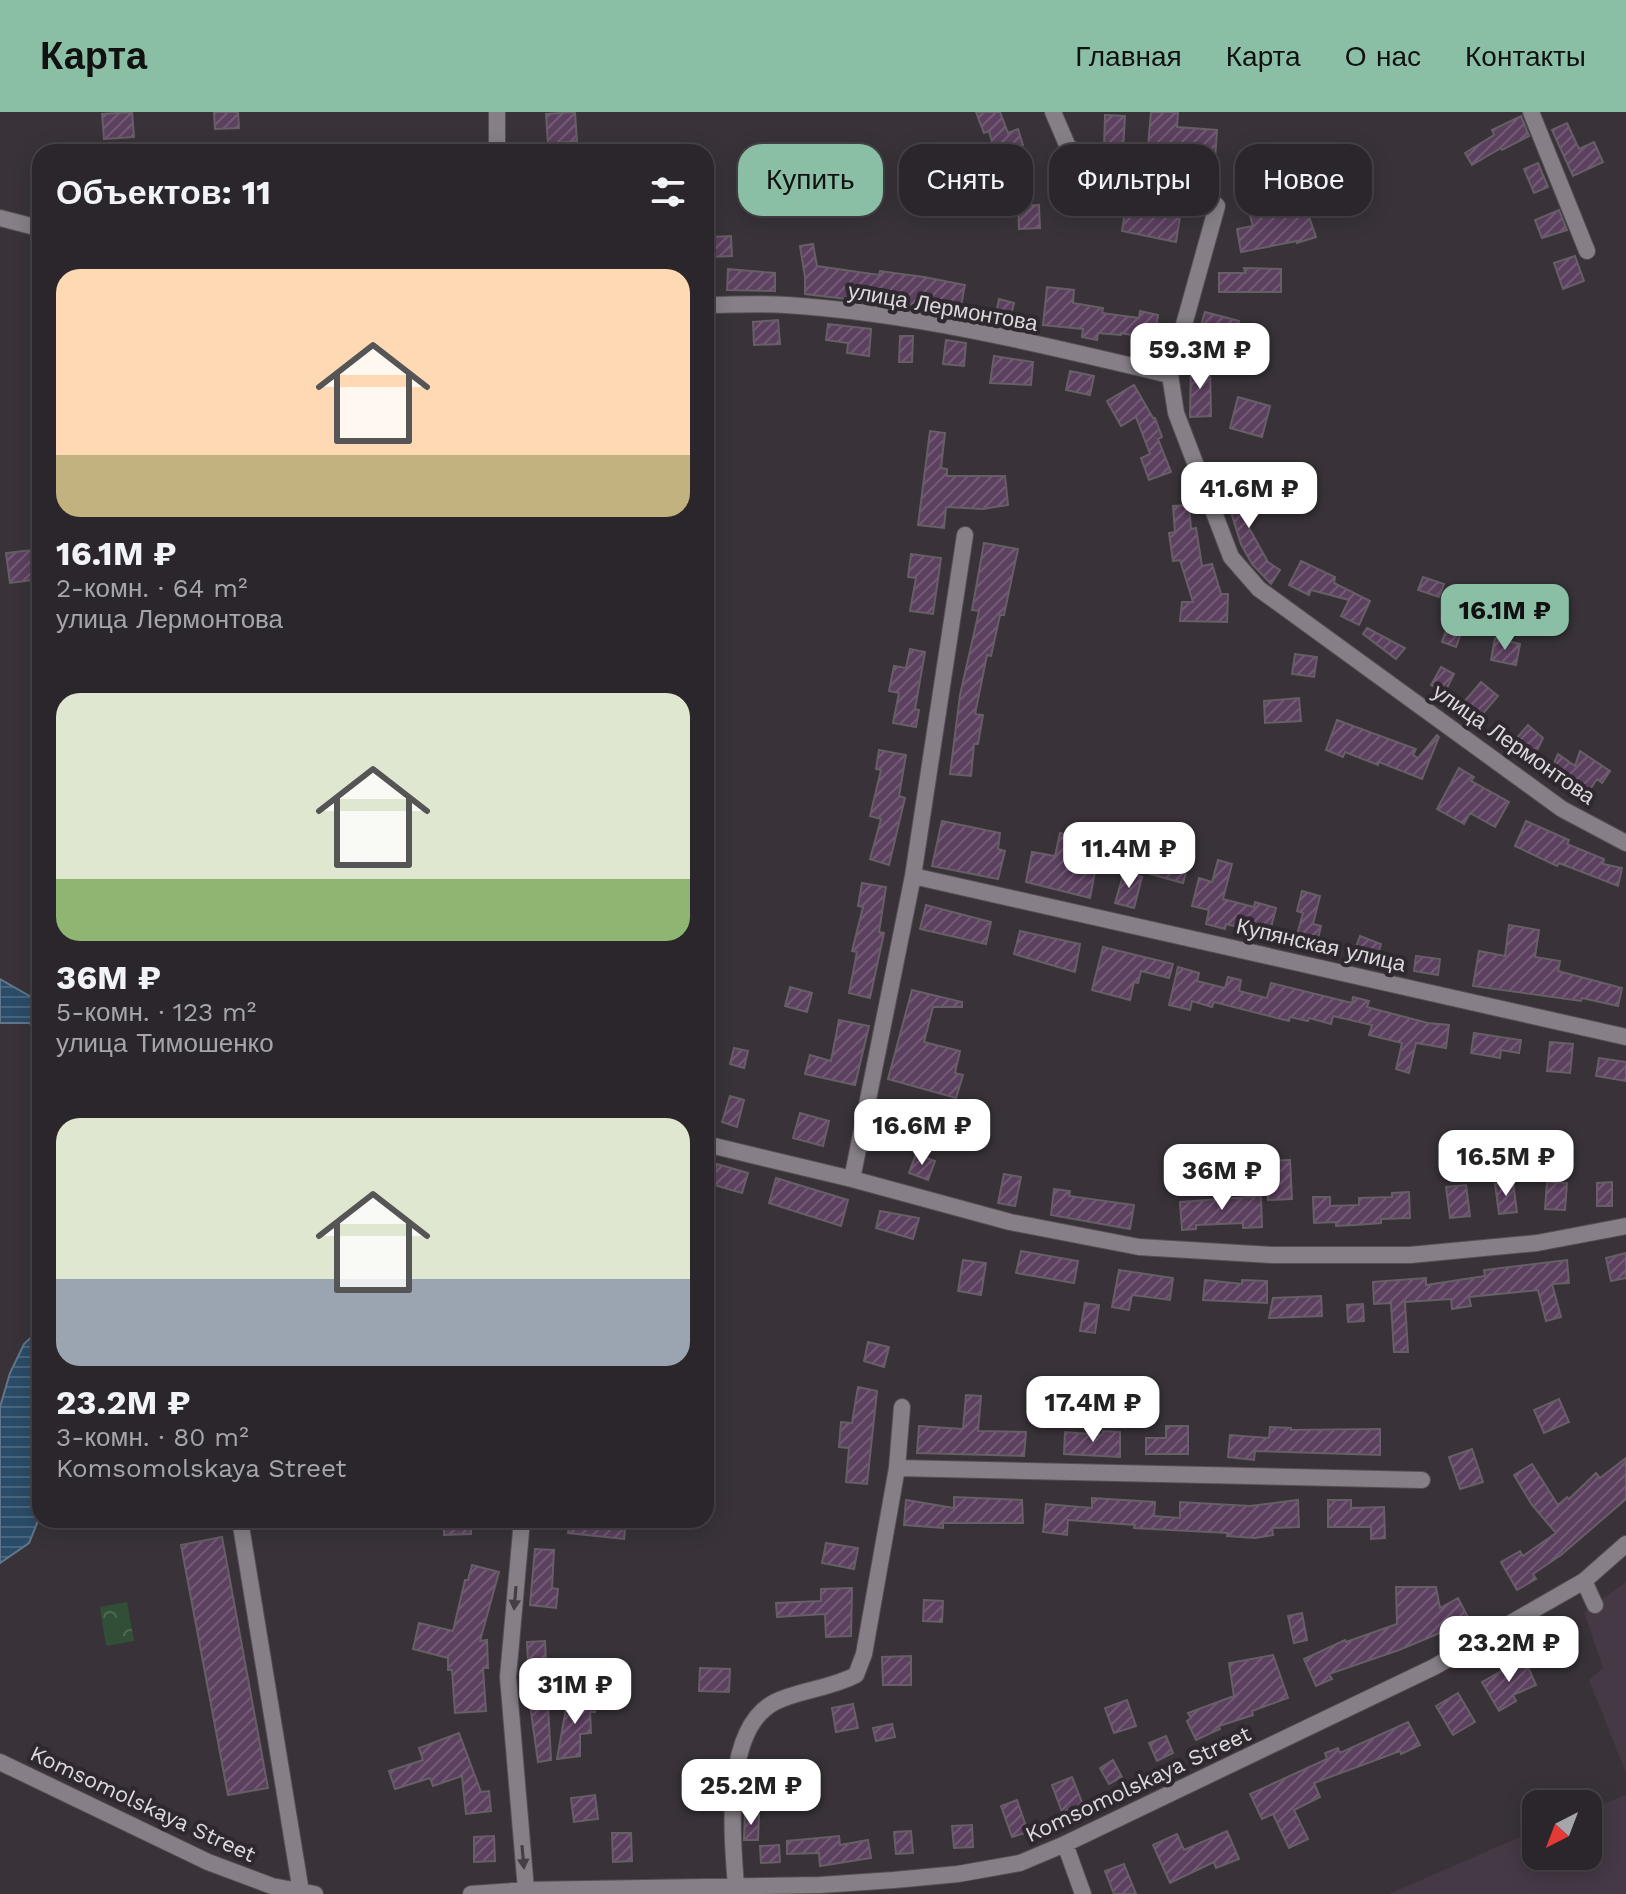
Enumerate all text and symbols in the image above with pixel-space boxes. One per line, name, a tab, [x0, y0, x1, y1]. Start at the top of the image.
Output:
text: Карта	[40, 34, 147, 78]
text: Главная	[1075, 40, 1182, 73]
text: Карта	[1226, 40, 1301, 73]
text: О нас	[1345, 40, 1421, 73]
text: Контакты	[1465, 40, 1586, 73]
chip: Купить	[738, 144, 883, 216]
chip: Снять	[899, 144, 1033, 216]
chip: Фильтры	[1049, 144, 1219, 216]
chip: Новое	[1235, 144, 1372, 216]
icon: filters	[646, 170, 690, 214]
text: Объектов: 11	[56, 172, 271, 212]
street label: улица Лермонтова	[846, 278, 1041, 336]
icon: home	[301, 321, 445, 465]
pin: 59.3M ₽	[1126, 323, 1274, 391]
text: 59.3M ₽	[1149, 334, 1251, 364]
pin: 41.6M ₽	[1175, 462, 1323, 530]
text: 41.6M ₽	[1199, 473, 1299, 503]
text: 16.1M ₽	[56, 533, 177, 573]
text: 2-комн. · 64 m²	[56, 573, 248, 603]
pin: 16.1M ₽	[1431, 584, 1579, 652]
text: 16.1M ₽	[1459, 595, 1551, 625]
text: улица Лермонтова	[56, 604, 283, 634]
street label: улица Лермонтова	[1428, 679, 1600, 810]
icon: home	[301, 745, 445, 889]
pin: 11.4M ₽	[1055, 822, 1203, 890]
text: 11.4M ₽	[1081, 833, 1177, 863]
street label: Купянская улица	[1234, 913, 1409, 977]
text: 36M ₽	[56, 957, 161, 997]
text: 5-комн. · 123 m²	[56, 997, 256, 1027]
text: улица Тимошенко	[56, 1028, 274, 1058]
pin: 16.6M ₽	[848, 1099, 996, 1167]
text: 16.6M ₽	[872, 1110, 972, 1140]
pin: 16.5M ₽	[1432, 1130, 1580, 1198]
text: 16.5M ₽	[1457, 1141, 1555, 1171]
pin: 36M ₽	[1166, 1144, 1278, 1212]
text: 36M ₽	[1182, 1155, 1262, 1185]
icon: home	[301, 1170, 445, 1314]
pin: 17.4M ₽	[1019, 1376, 1167, 1444]
text: 23.2M ₽	[56, 1382, 191, 1422]
text: 17.4M ₽	[1044, 1387, 1142, 1417]
text: 3-комн. · 80 m²	[56, 1422, 249, 1452]
text: Komsomolskaya Street	[56, 1453, 346, 1483]
one-way arrow	[509, 1586, 522, 1611]
pin: 23.2M ₽	[1435, 1616, 1583, 1684]
text: 23.2M ₽	[1458, 1627, 1560, 1657]
pin: 31M ₽	[519, 1658, 631, 1726]
text: 31M ₽	[537, 1669, 613, 1699]
street label: Komsomolskaya Street	[1021, 1721, 1255, 1847]
street label: Komsomolskaya Street	[26, 1741, 260, 1867]
pin: 25.2M ₽	[677, 1759, 825, 1827]
text: 25.2M ₽	[700, 1770, 802, 1800]
north arrow	[1522, 1790, 1602, 1870]
map controls	[1522, 1790, 1602, 1870]
one-way arrow	[517, 1845, 530, 1870]

